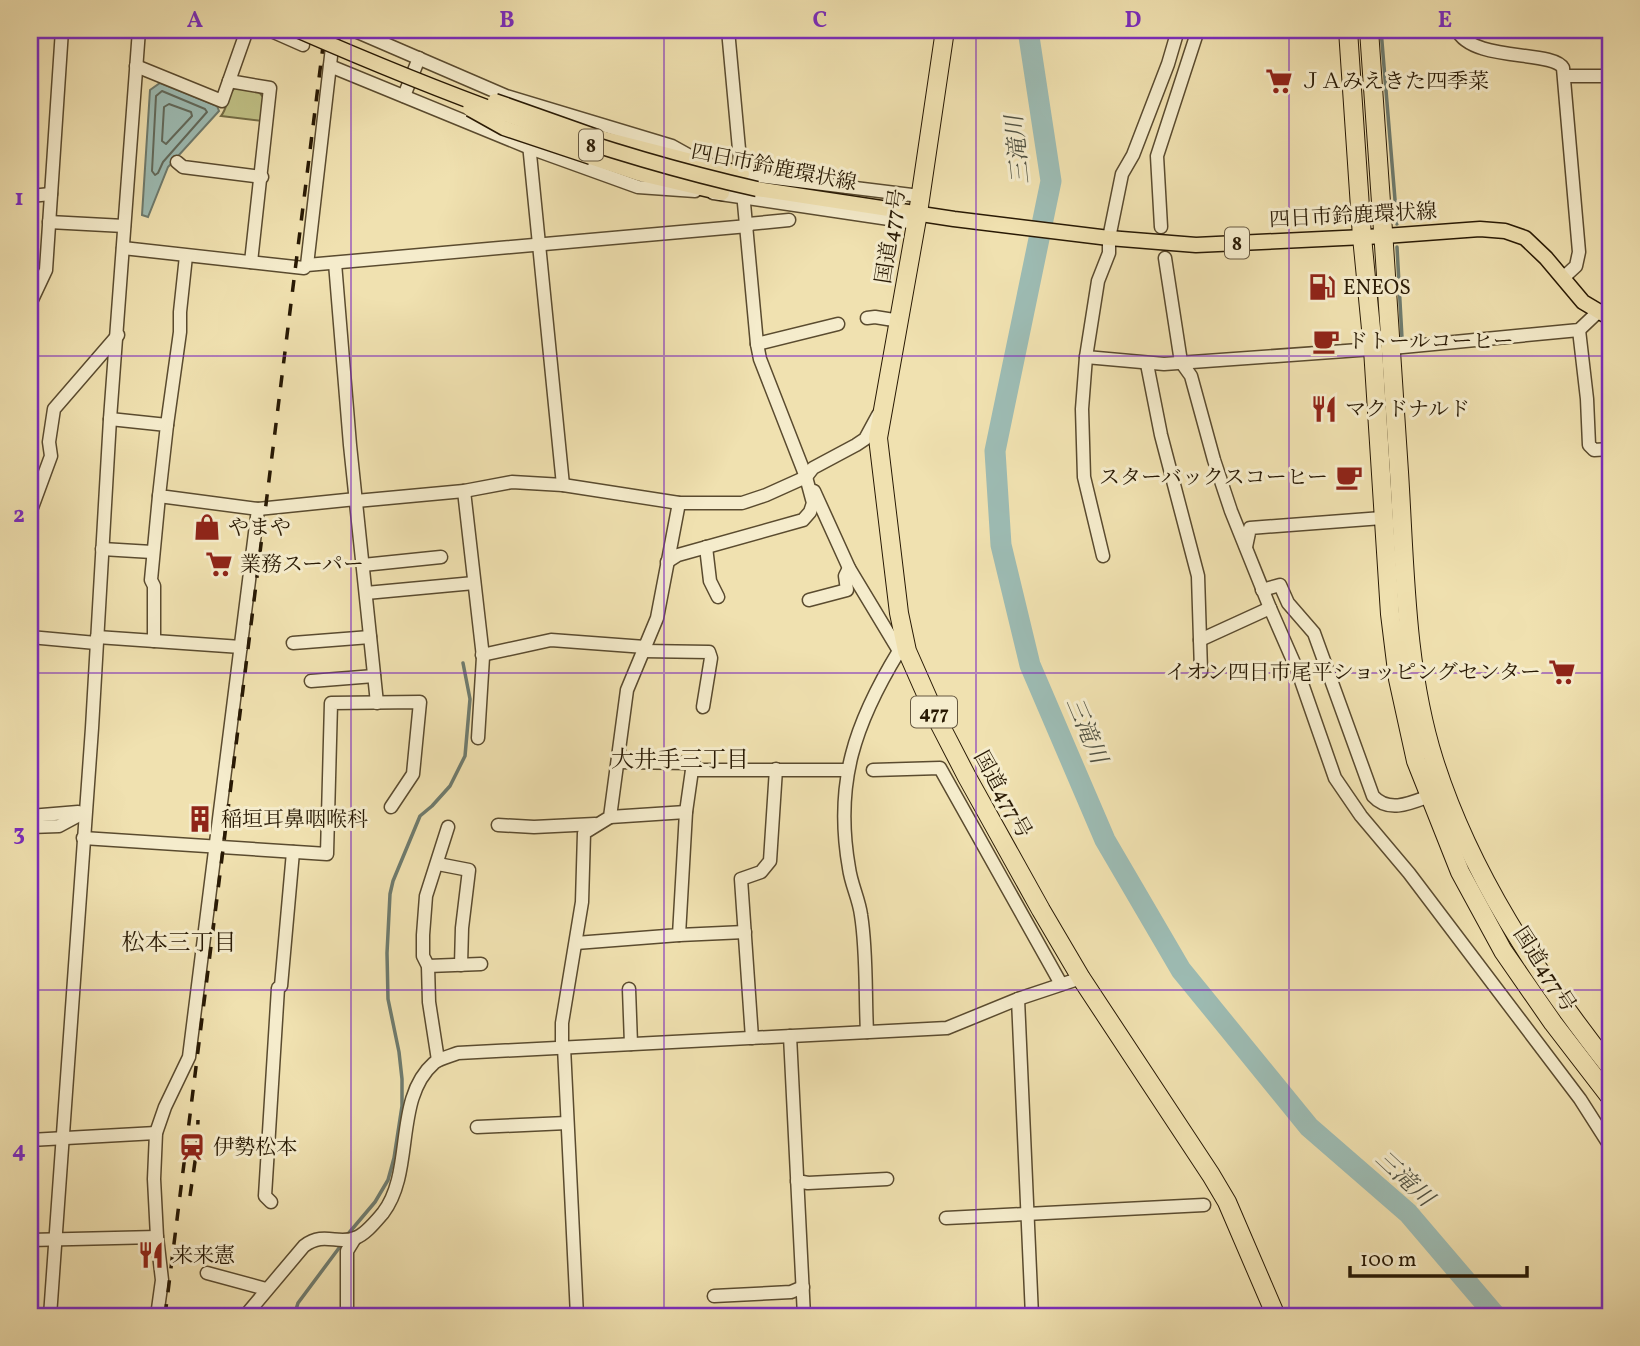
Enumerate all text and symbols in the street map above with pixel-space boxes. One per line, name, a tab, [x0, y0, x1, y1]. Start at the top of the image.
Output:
text: A	[187, 5, 203, 37]
text: B	[499, 5, 515, 37]
text: C	[813, 5, 827, 37]
text: D	[1125, 5, 1142, 37]
text: E	[1438, 5, 1452, 37]
supermarket icon: ＪＡみえきた四季菜	[1264, 66, 1294, 96]
place label: ＪＡみえきた四季菜	[1300, 68, 1489, 97]
water label: 三滝川	[999, 111, 1039, 186]
road number: 8	[579, 130, 603, 160]
street label: 四日市鈴鹿環状線	[688, 138, 859, 199]
text: 1	[14, 183, 24, 215]
street label: 国道477号	[870, 187, 913, 286]
street label: 四日市鈴鹿環状線	[1268, 198, 1438, 235]
road number: 8	[1225, 228, 1249, 258]
fuel station icon: ENEOS	[1307, 272, 1337, 302]
place label: ENEOS	[1343, 274, 1411, 303]
cafe icon: ドトールコーヒー	[1311, 326, 1341, 356]
place label: ドトールコーヒー	[1347, 328, 1514, 357]
restaurant icon: マクドナルド	[1309, 394, 1339, 424]
place label: マクドナルド	[1345, 396, 1470, 425]
cafe icon: スターバックスコーヒー	[1334, 462, 1364, 492]
place label: スターバックスコーヒー	[1099, 464, 1328, 493]
text: 2	[13, 500, 25, 532]
shop icon: やまや	[192, 512, 222, 542]
place label: やまや	[228, 514, 291, 543]
supermarket icon: 業務スーパー	[204, 549, 234, 579]
place label: 業務スーパー	[240, 551, 364, 580]
supermarket icon: イオン四日市尾平ショッピングセンター	[1547, 657, 1577, 687]
place label: イオン四日市尾平ショッピングセンター	[1165, 659, 1541, 688]
water label: 三滝川	[1057, 693, 1115, 772]
road number: 477	[911, 696, 957, 727]
district label: 大井手三丁目	[611, 745, 749, 777]
street label: 国道477号	[966, 746, 1038, 844]
building icon: 稲垣耳鼻咽喉科	[185, 804, 215, 834]
place label: 稲垣耳鼻咽喉科	[221, 806, 368, 835]
text: 3	[13, 818, 25, 850]
street label: 国道477号	[1505, 922, 1582, 1018]
district label: 松本三丁目	[122, 928, 237, 960]
station icon: 伊勢松本	[177, 1132, 207, 1162]
place label: 伊勢松本	[213, 1134, 297, 1163]
text: 4	[12, 1135, 26, 1167]
water label: 三滝川	[1367, 1144, 1442, 1217]
scale bar	[1350, 1234, 1526, 1278]
restaurant icon: 来来憲	[136, 1240, 166, 1270]
place label: 来来憲	[172, 1242, 235, 1271]
text: 100 m	[1360, 1246, 1417, 1275]

